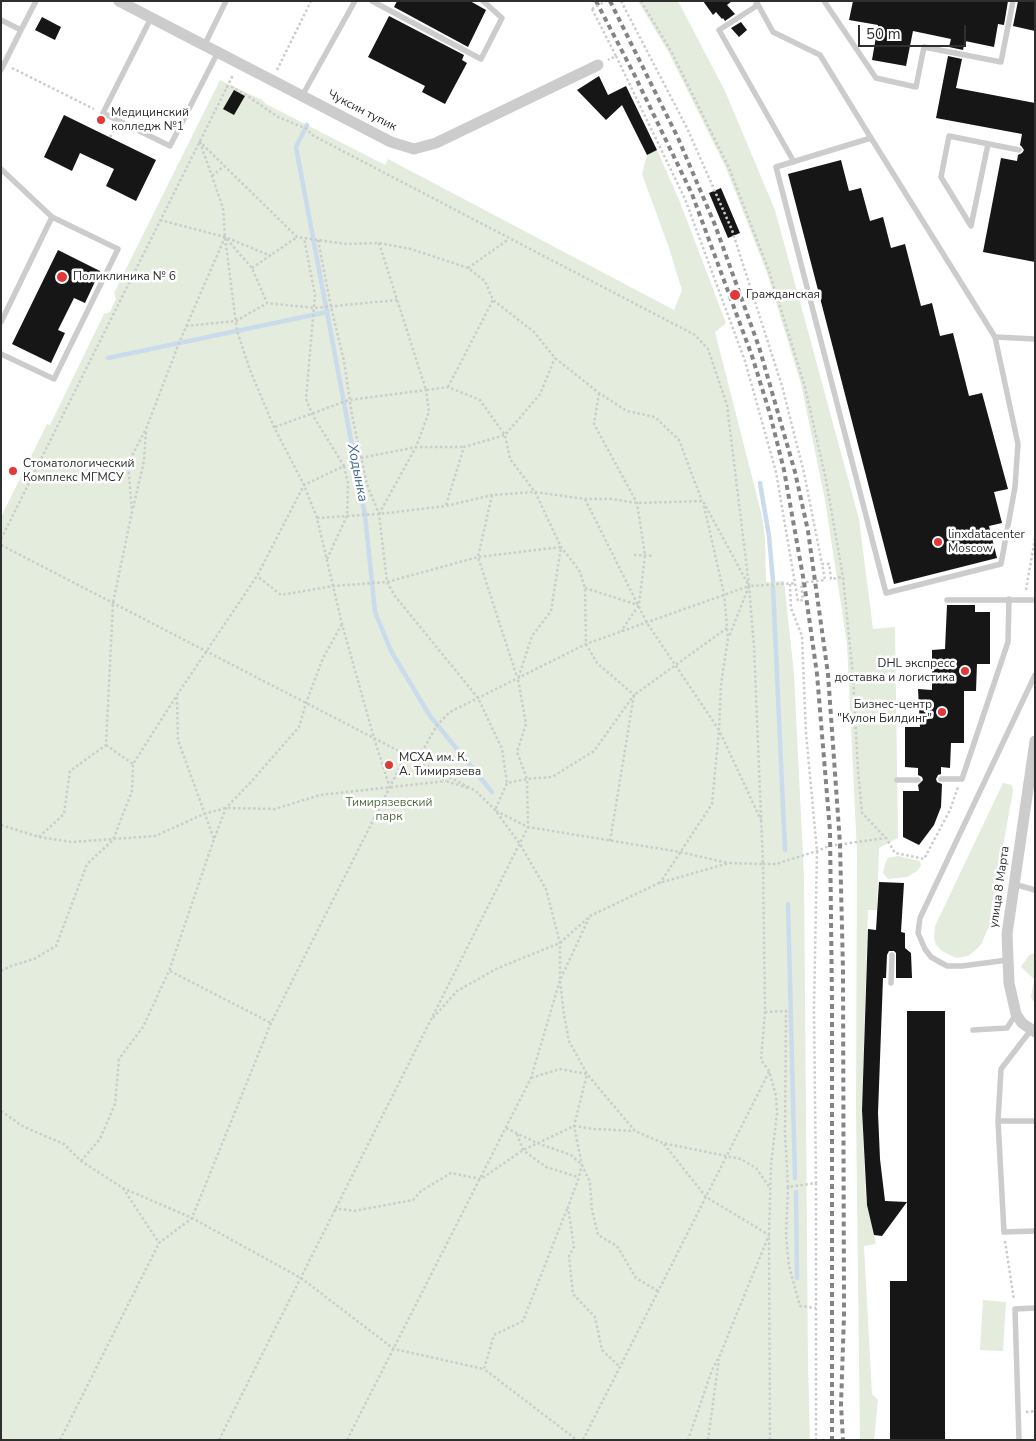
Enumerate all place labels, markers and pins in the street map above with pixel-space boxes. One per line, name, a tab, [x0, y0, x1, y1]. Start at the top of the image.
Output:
place label: Медицинский колледж №1	[111, 106, 189, 134]
marker: Медицинский колледж №1	[95, 114, 107, 126]
marker: Поликлиника № 6	[55, 270, 69, 284]
place label: Поликлиника № 6	[73, 270, 176, 284]
marker: Гражданская	[728, 288, 742, 302]
place label: Гражданская	[746, 288, 820, 302]
place label: Стоматологический Комплекс МГМСУ	[23, 457, 135, 485]
marker: Стоматологический Комплекс МГМСУ	[7, 465, 19, 477]
place label: linxdatacenter Moscow	[948, 528, 1025, 556]
marker: linxdatacenter Moscow	[932, 536, 944, 548]
place label: DHL экспресс доставка и логистика	[834, 657, 955, 685]
marker: DHL экспресс доставка и логистика	[959, 665, 971, 677]
place label: Бизнес-центр "Кулон Билдинг"	[837, 698, 932, 726]
marker: Бизнес-центр "Кулон Билдинг"	[936, 706, 948, 718]
place label: МСХА им. К. А. Тимирязева	[399, 751, 481, 779]
marker: МСХА им. К. А. Тимирязева	[383, 759, 395, 771]

